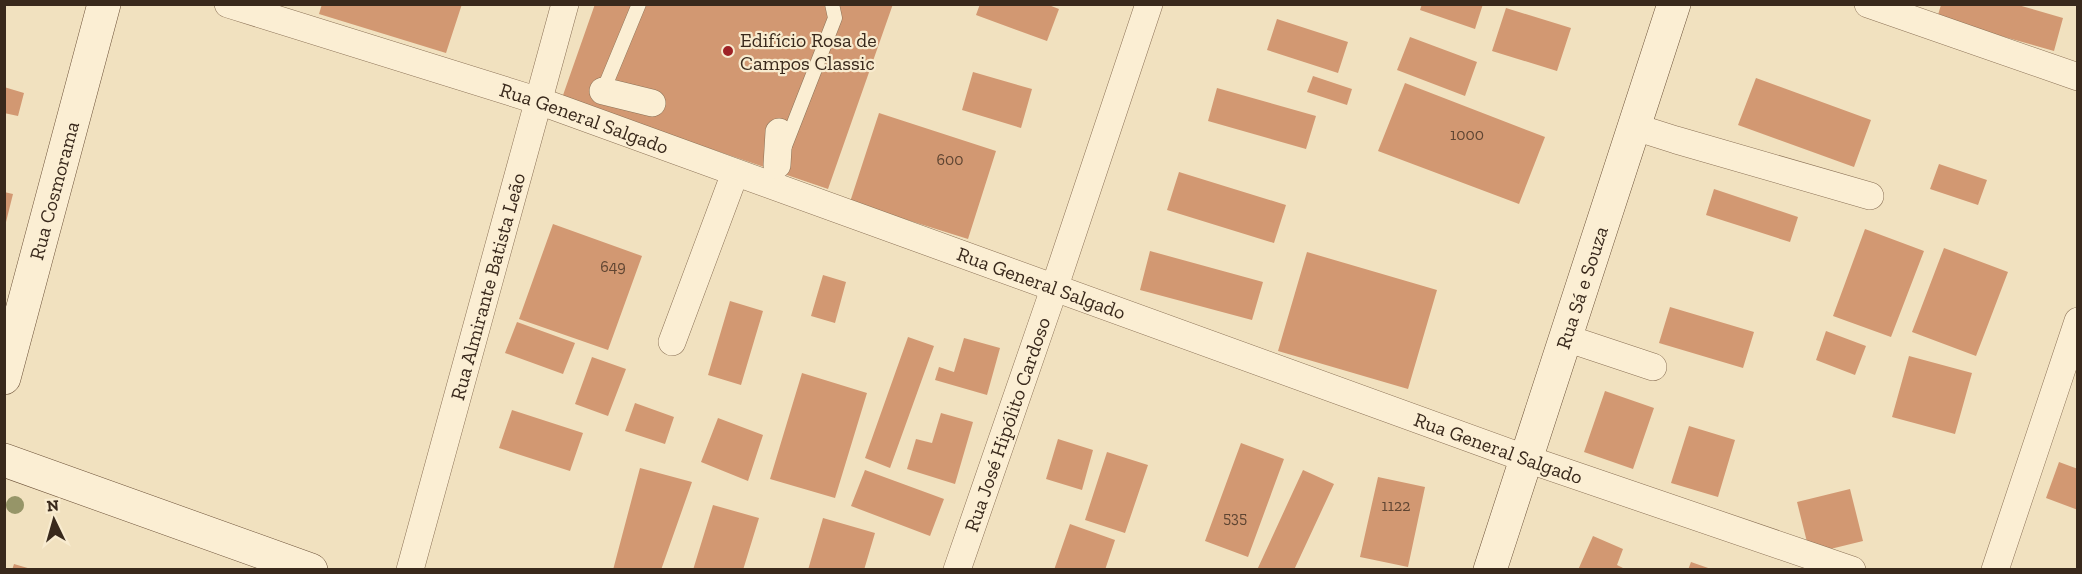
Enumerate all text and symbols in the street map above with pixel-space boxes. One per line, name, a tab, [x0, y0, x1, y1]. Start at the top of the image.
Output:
place label: Edifício Rosa de Campos Classic	[740, 28, 877, 75]
marker: Edifício Rosa de Campos Classic	[721, 44, 735, 58]
street label: Rua General Salgado	[497, 77, 672, 159]
street label: Rua Cosmorama	[24, 118, 84, 262]
house number: 1000	[1450, 125, 1484, 144]
house number: 600	[937, 150, 963, 169]
street label: Rua Almirante Batista Leão	[445, 170, 530, 403]
street label: Rua Sá e Souza	[1551, 223, 1613, 352]
street label: Rua General Salgado	[954, 241, 1129, 324]
house number: 649	[600, 257, 626, 276]
street label: Rua José Hipólito Cardoso	[959, 314, 1055, 535]
street label: Rua General Salgado	[1411, 407, 1586, 489]
north arrow	[24, 490, 84, 550]
text: N	[46, 496, 60, 516]
house number: 1122	[1382, 496, 1410, 515]
house number: 535	[1223, 508, 1247, 527]

